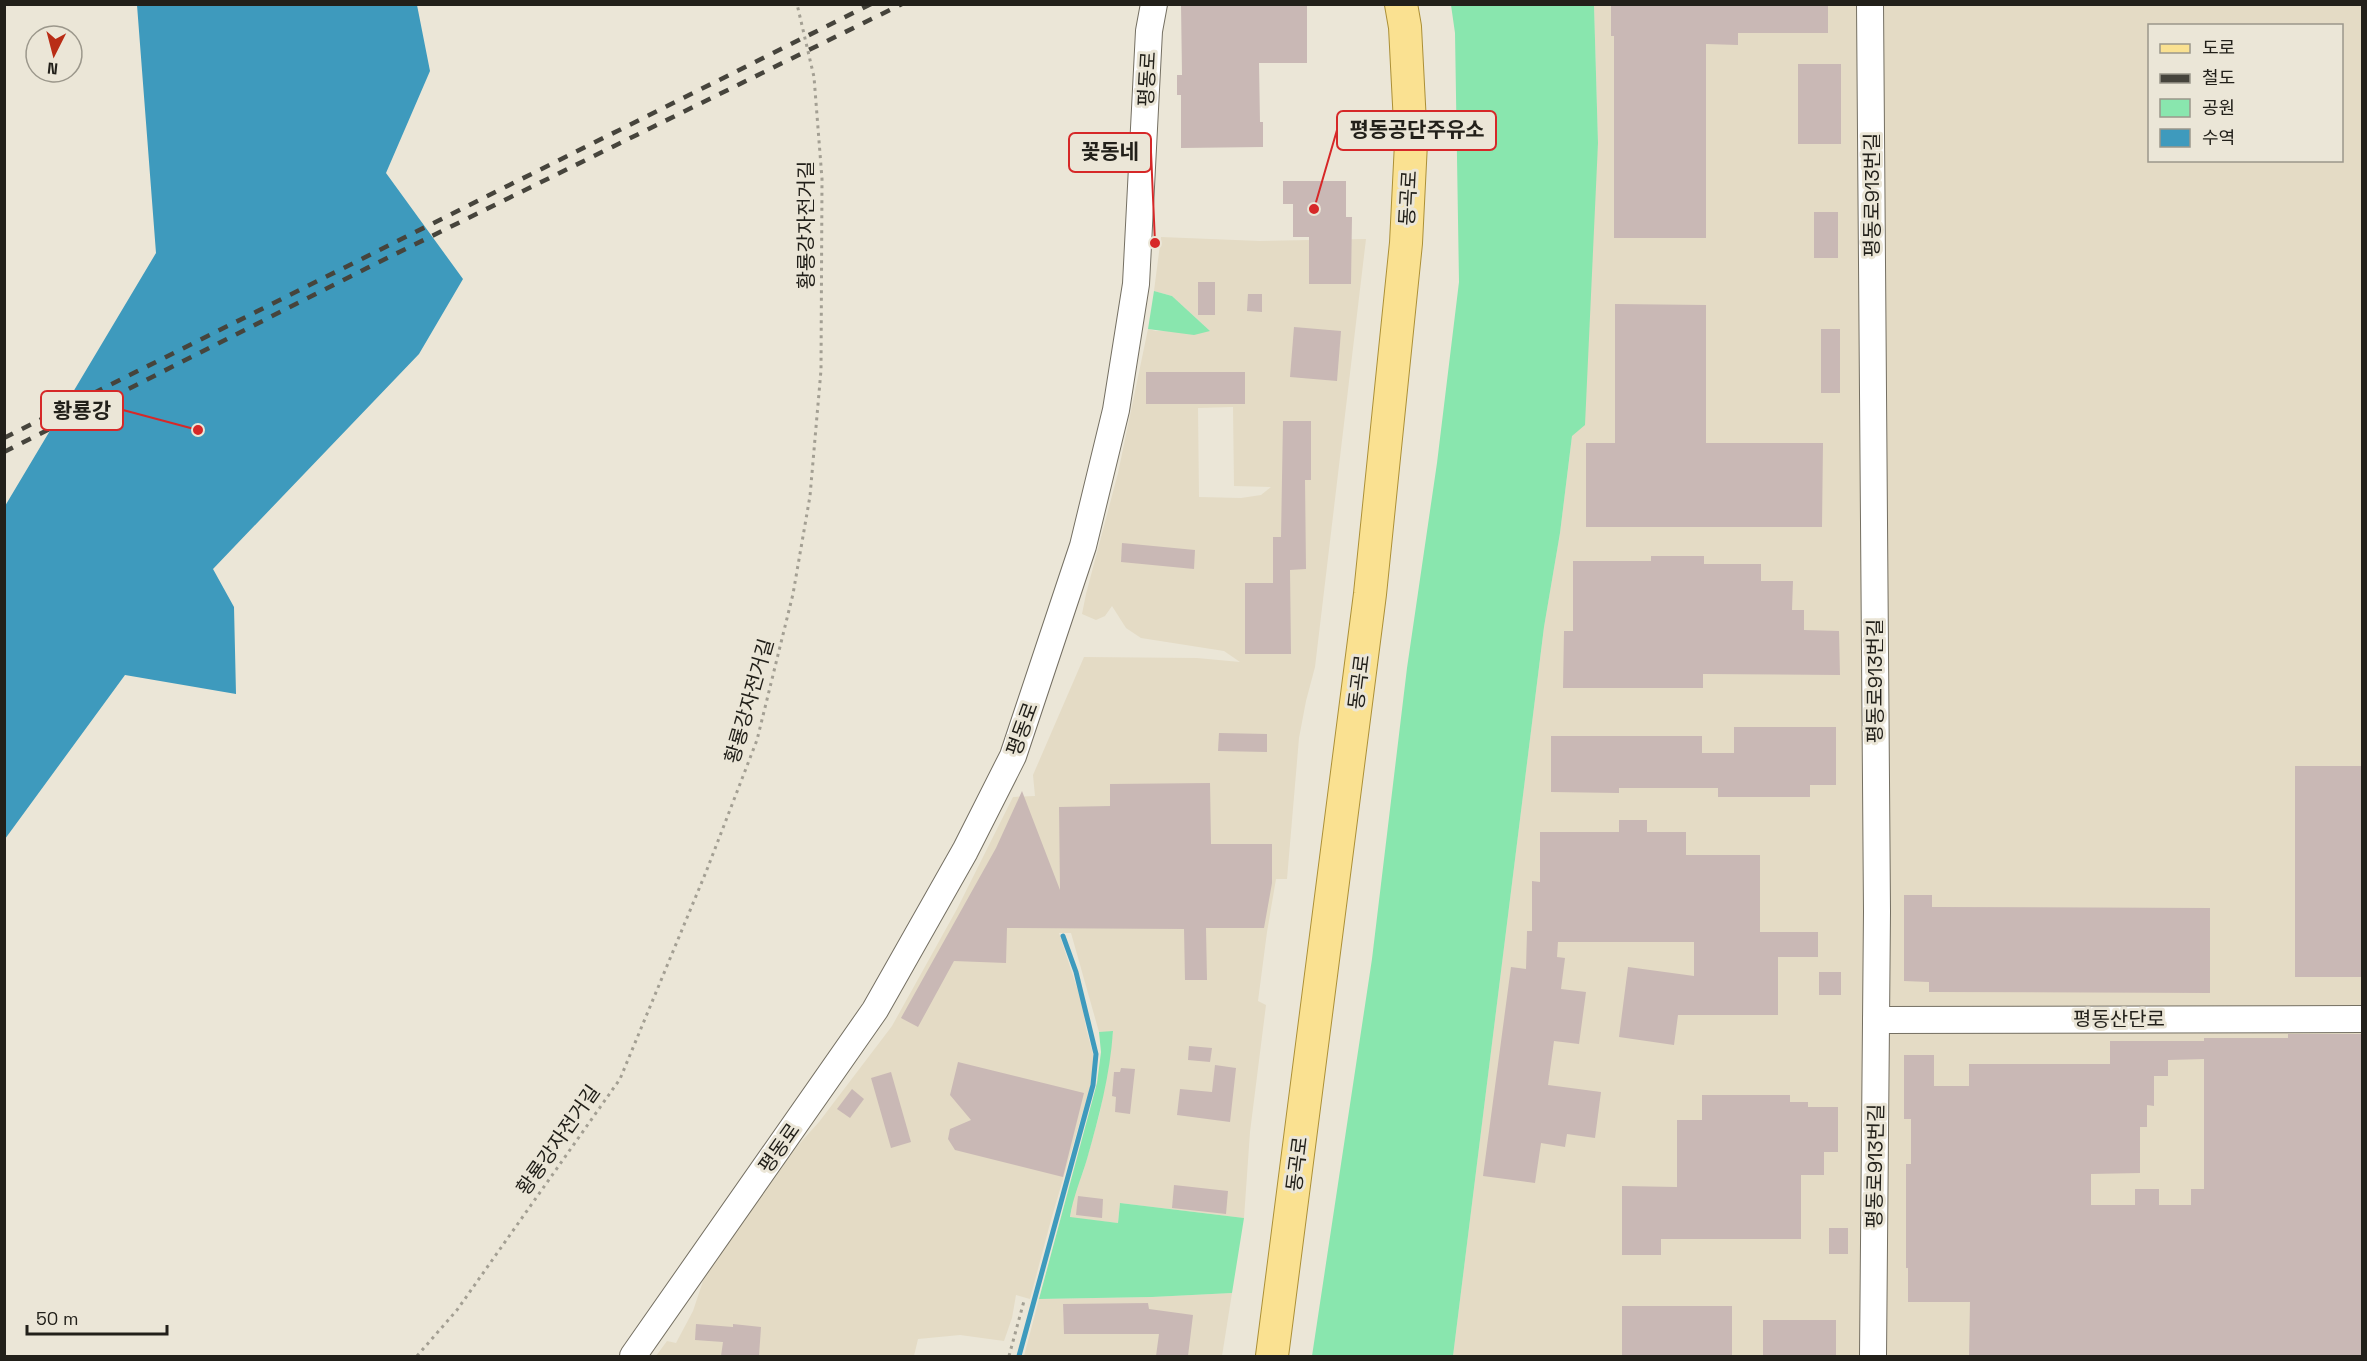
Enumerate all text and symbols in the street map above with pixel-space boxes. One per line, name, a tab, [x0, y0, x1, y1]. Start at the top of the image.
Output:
north arrow	[24, 24, 84, 84]
legend	[2148, 24, 2343, 162]
text: 도로	[2202, 36, 2235, 59]
street label: 평동로	[1133, 51, 1161, 107]
text: N	[46, 57, 59, 79]
text: 철도	[2202, 66, 2235, 89]
text: 공원	[2202, 96, 2235, 119]
callout: 평동공단주유소	[1337, 111, 1496, 150]
text: 평동공단주유소	[1349, 116, 1485, 143]
text: 수역	[2202, 126, 2235, 149]
callout: 꽃동네	[1069, 133, 1151, 172]
street label: 평동로913번길	[1859, 133, 1885, 257]
text: 꽃동네	[1081, 138, 1139, 165]
street label: 황룡강자전거길	[793, 161, 819, 289]
street label: 동곡로	[1394, 170, 1422, 226]
callout: 황룡강	[41, 391, 123, 430]
text: 황룡강	[53, 397, 111, 424]
street label: 평동로913번길	[1862, 619, 1888, 743]
street label: 황룡강자전거길	[719, 636, 779, 766]
street label: 동곡로	[1343, 653, 1375, 711]
street label: 평동로	[1000, 699, 1044, 759]
street label: 평동산단로	[2073, 1006, 2165, 1032]
street label: 황룡강자전거길	[510, 1080, 606, 1200]
street label: 평동로913번길	[1861, 1103, 1889, 1229]
street label: 평동로	[753, 1118, 805, 1178]
street label: 동곡로	[1281, 1135, 1313, 1193]
scale bar	[27, 1298, 166, 1336]
text: 50 m	[36, 1307, 78, 1330]

